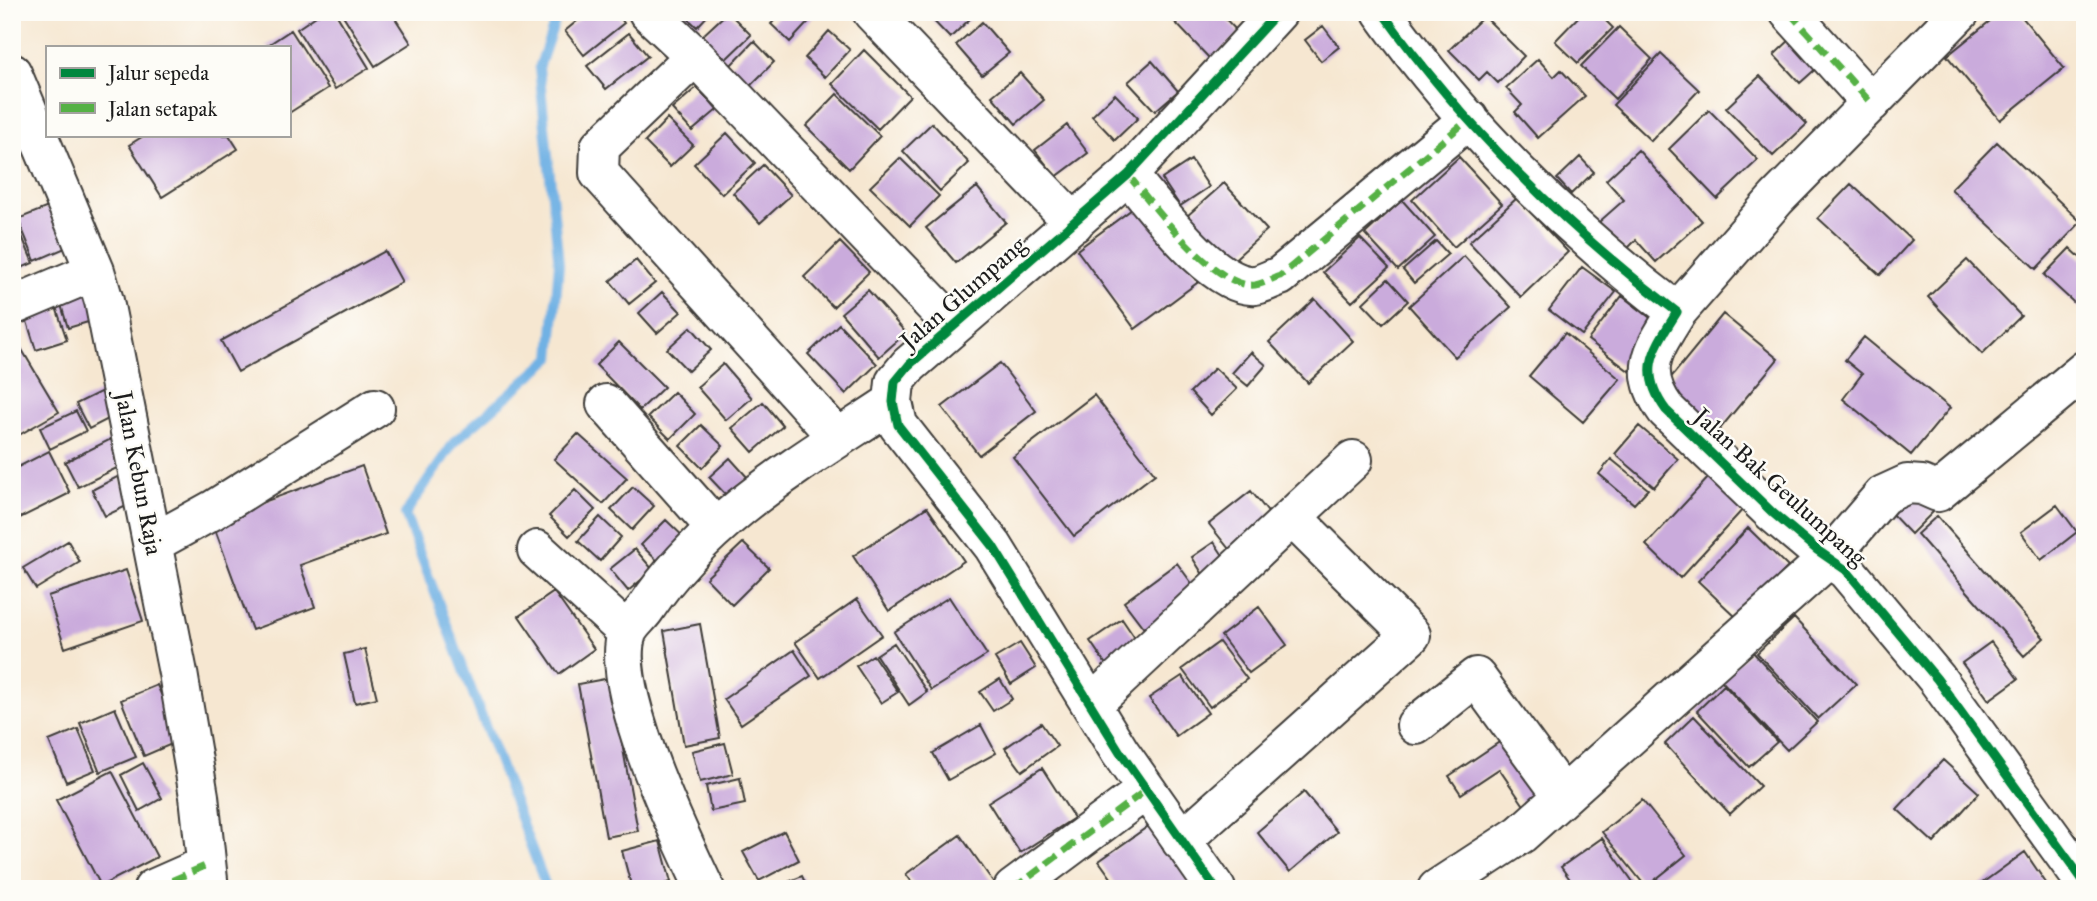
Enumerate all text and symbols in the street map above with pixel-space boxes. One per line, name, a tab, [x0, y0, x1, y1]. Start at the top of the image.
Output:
legend	[46, 46, 290, 136]
text: Jalur sepeda	[106, 60, 209, 86]
text: Jalan setapak	[106, 96, 217, 122]
street label: Jalan Glumpang	[892, 230, 1033, 358]
street label: Jalan Kebun Raja	[108, 386, 170, 558]
street label: Jalan Bak Geulumpang	[1685, 399, 1873, 573]

